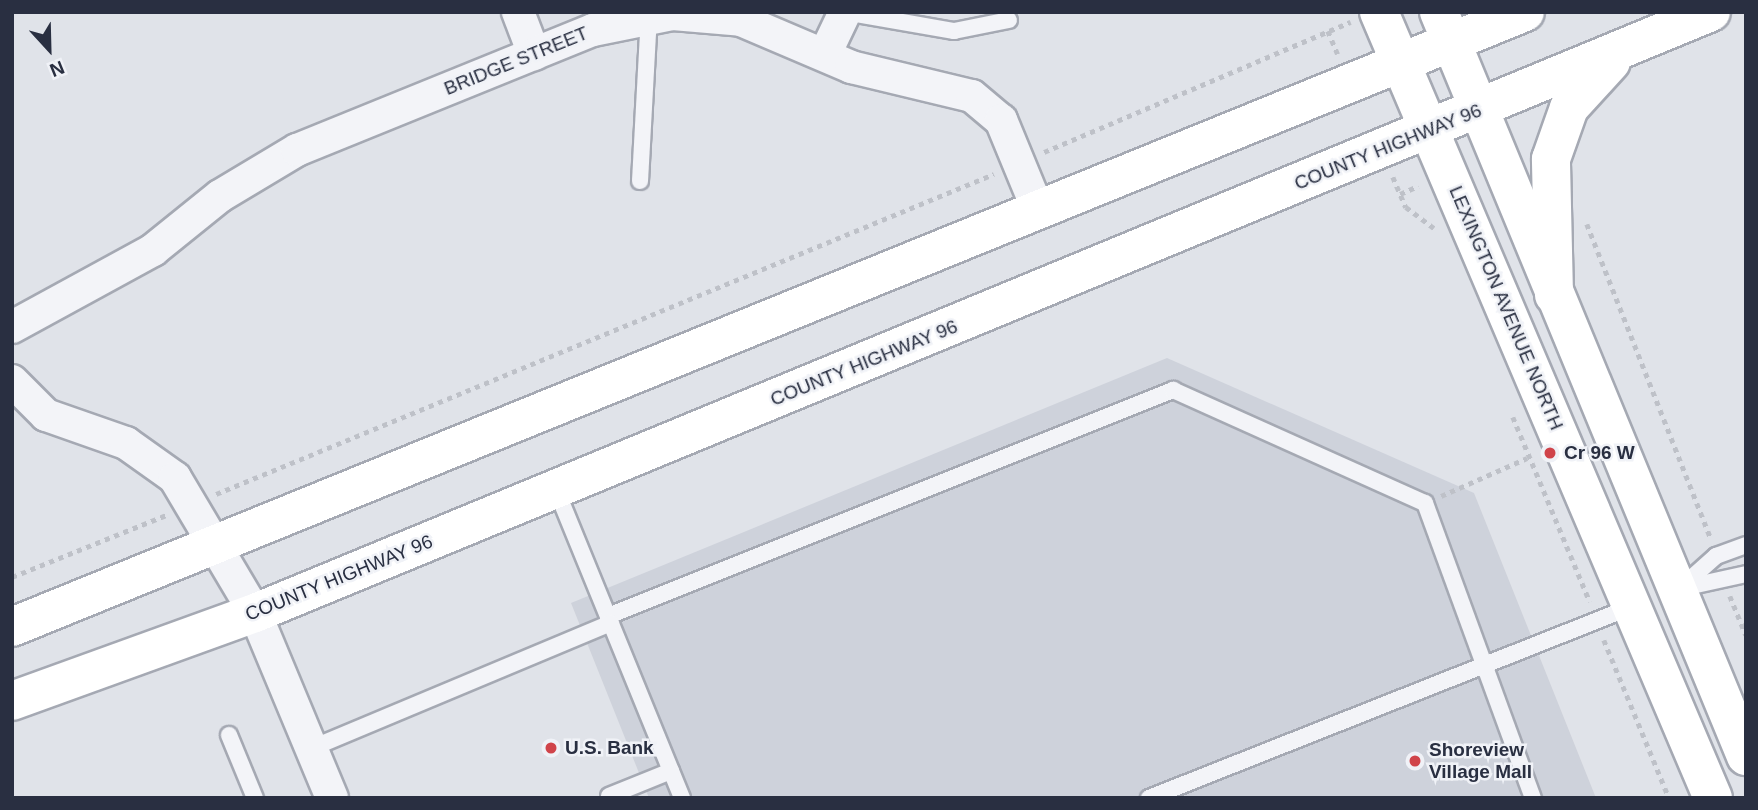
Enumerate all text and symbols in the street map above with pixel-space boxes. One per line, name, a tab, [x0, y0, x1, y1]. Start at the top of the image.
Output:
north arrow	[14, 14, 84, 84]
street label: BRIDGE STREET	[441, 22, 591, 100]
text: N	[47, 57, 67, 81]
street label: COUNTY HIGHWAY 96	[1291, 99, 1485, 195]
street label: LEXINGTON AVENUE NORTH	[1444, 182, 1568, 434]
street label: COUNTY HIGHWAY 96	[767, 315, 961, 411]
place label: Cr 96 W	[1564, 442, 1635, 464]
marker: Cr 96 W	[1542, 445, 1558, 461]
street label: COUNTY HIGHWAY 96	[242, 530, 436, 626]
place label: U.S. Bank	[565, 737, 654, 759]
place label: Shoreview Village Mall	[1429, 739, 1532, 783]
marker: U.S. Bank	[543, 740, 559, 756]
marker: Shoreview Village Mall	[1407, 753, 1423, 769]

